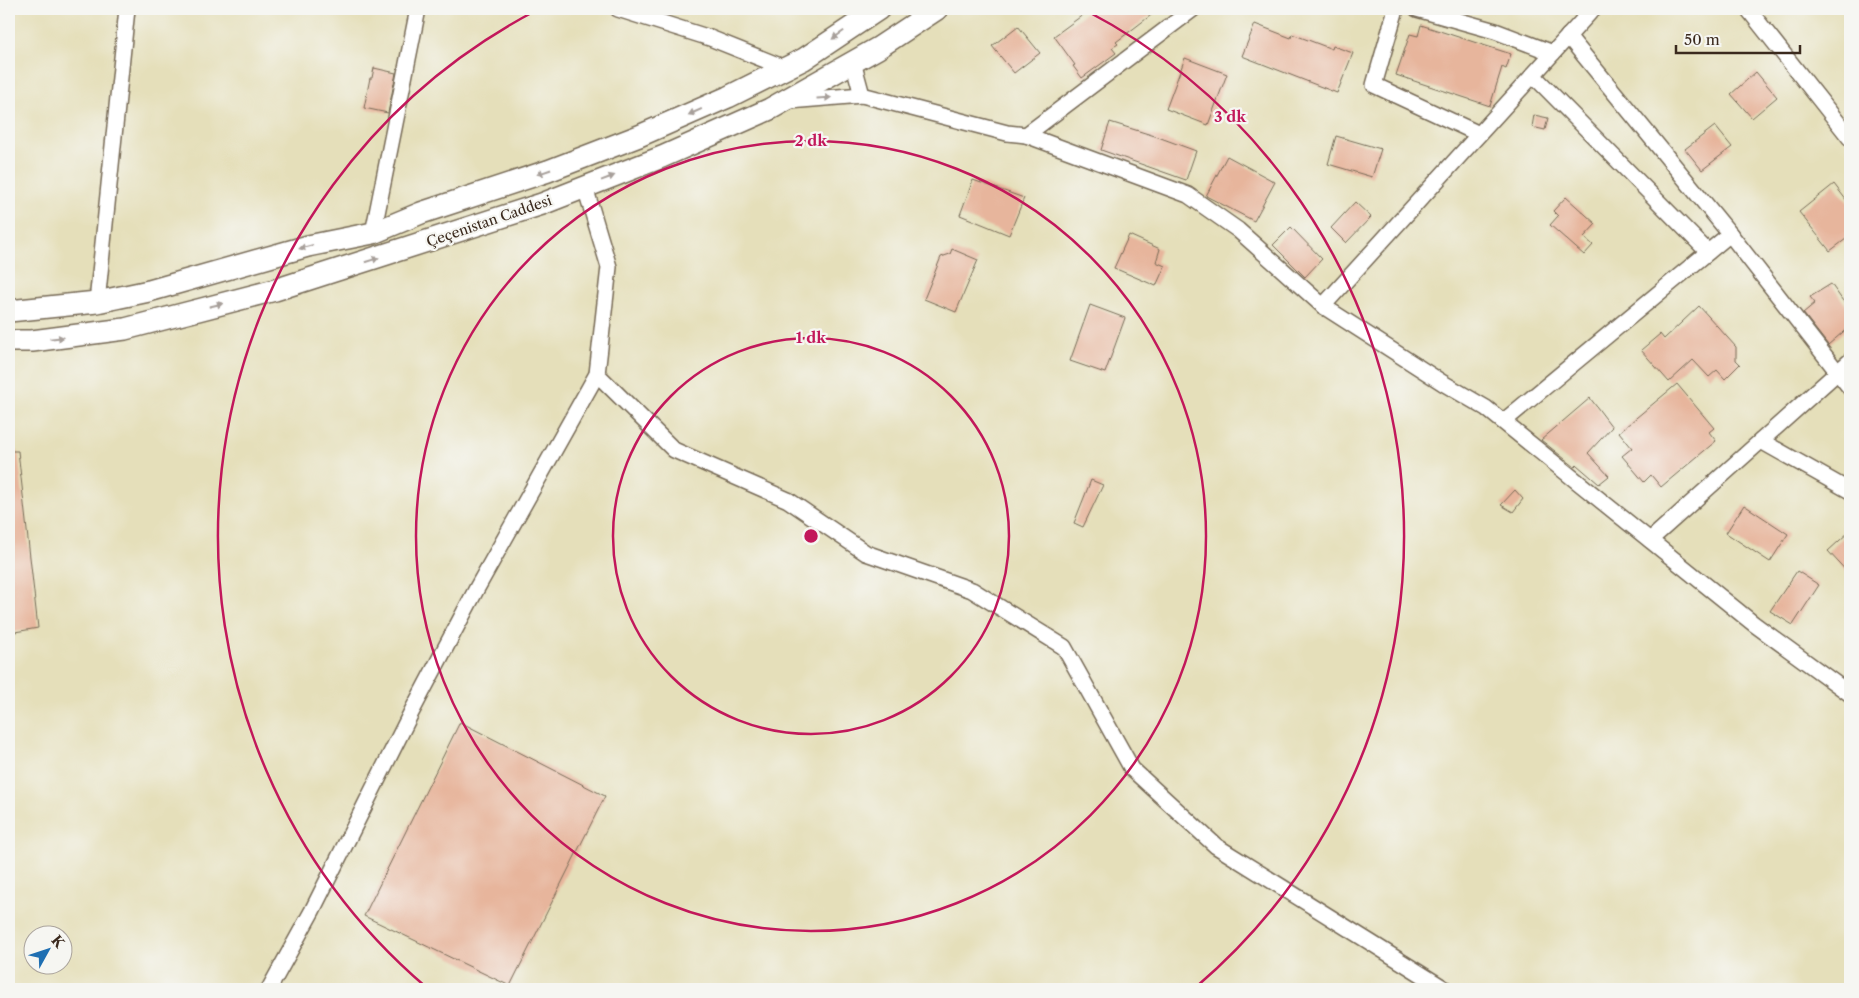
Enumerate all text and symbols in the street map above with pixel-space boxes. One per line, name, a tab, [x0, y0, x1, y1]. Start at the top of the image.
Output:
scale bar	[1676, 22, 1800, 54]
one-way arrow	[831, 30, 845, 40]
text: 50 m	[1684, 30, 1720, 49]
one-way arrow	[816, 94, 832, 102]
text: 3 dk	[1214, 107, 1247, 126]
one-way arrow	[688, 108, 702, 116]
text: 2 dk	[795, 131, 828, 150]
one-way arrow	[537, 169, 552, 176]
one-way arrow	[601, 174, 616, 181]
street label: Çeçenistan Caddesi	[424, 191, 554, 251]
one-way arrow	[299, 243, 314, 251]
one-way arrow	[365, 256, 380, 263]
one-way arrow	[209, 301, 224, 309]
text: 1 dk	[796, 328, 827, 347]
one-way arrow	[50, 334, 66, 342]
centre of rings	[802, 527, 820, 545]
north arrow	[22, 926, 72, 976]
text: K	[47, 932, 69, 952]

